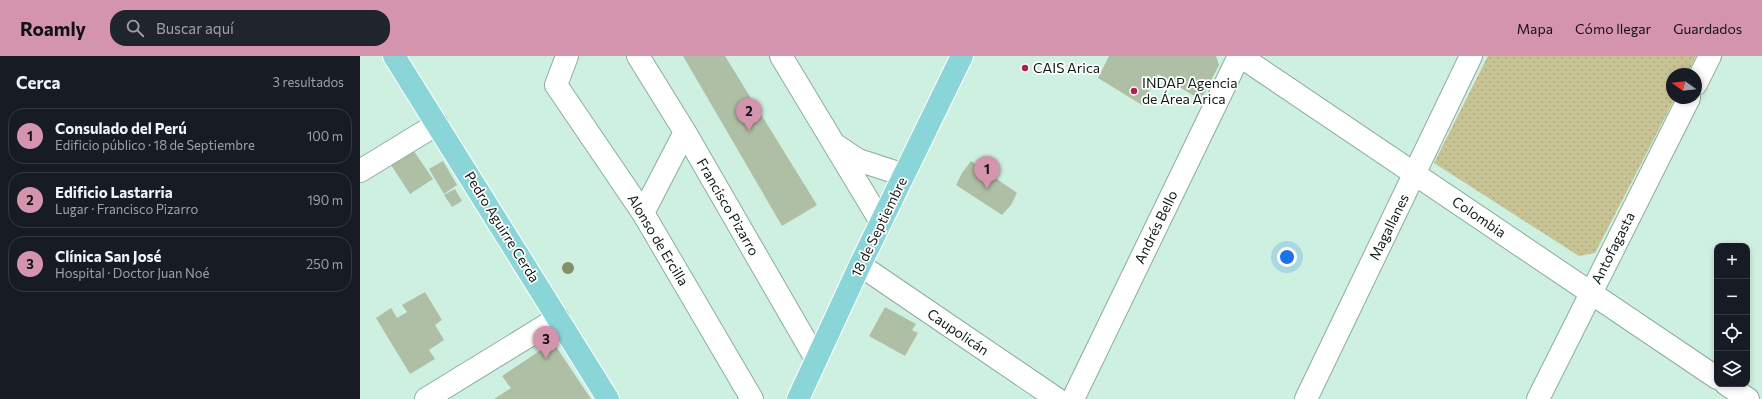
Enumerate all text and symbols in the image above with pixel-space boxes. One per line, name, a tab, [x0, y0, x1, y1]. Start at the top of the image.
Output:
search box	[110, 10, 390, 46]
text: Roamly	[20, 17, 86, 40]
icon: search	[124, 17, 146, 39]
text: Buscar aquí	[156, 19, 234, 37]
text: Mapa	[1517, 20, 1553, 37]
text: Cómo llegar	[1575, 20, 1651, 37]
text: Guardados	[1673, 20, 1742, 37]
place label: CAIS Arica	[1033, 59, 1100, 76]
marker: CAIS Arica	[1020, 63, 1030, 73]
north arrow	[1666, 68, 1702, 104]
text: Cerca	[16, 72, 61, 93]
text: 3 resultados	[273, 74, 344, 90]
place label: INDAP Agencia de Área Arica	[1142, 74, 1238, 107]
marker: INDAP Agencia de Área Arica	[1129, 86, 1139, 96]
pin: 2	[736, 98, 762, 131]
text: Consulado del Perú	[55, 119, 187, 137]
text: 1	[27, 128, 33, 144]
text: 100 m	[307, 128, 343, 144]
text: Edificio público · 18 de Septiembre	[55, 137, 255, 153]
street label: Francisco Pizarro	[694, 155, 763, 258]
pin: 1	[974, 156, 1000, 189]
street label: Pedro Aguirre Cerda	[461, 168, 543, 285]
street label: 18 de Septiembre	[847, 174, 910, 280]
text: Edificio Lastarria	[55, 183, 173, 201]
street label: Andrés Bello	[1130, 187, 1181, 266]
street label: Alonso de Ercilla	[624, 191, 692, 289]
street label: Magallanes	[1365, 191, 1412, 263]
text: 2	[26, 192, 34, 208]
text: 190 m	[307, 192, 343, 208]
street label: Colombia	[1449, 192, 1509, 241]
text: Lugar · Francisco Pizarro	[55, 201, 198, 217]
street label: Antofagasta	[1587, 209, 1638, 287]
map controls	[1714, 243, 1750, 387]
button: +	[1714, 243, 1750, 279]
text: Clínica San José	[55, 247, 161, 265]
your location	[1277, 247, 1297, 267]
text: 3	[26, 256, 34, 272]
text: 250 m	[306, 256, 343, 272]
text: Hospital · Doctor Juan Noé	[55, 265, 209, 281]
button: −	[1714, 279, 1750, 315]
street label: Caupolicán	[924, 305, 992, 358]
button: locate	[1714, 315, 1750, 351]
pin: 3	[533, 326, 559, 359]
button: layers	[1714, 351, 1750, 387]

